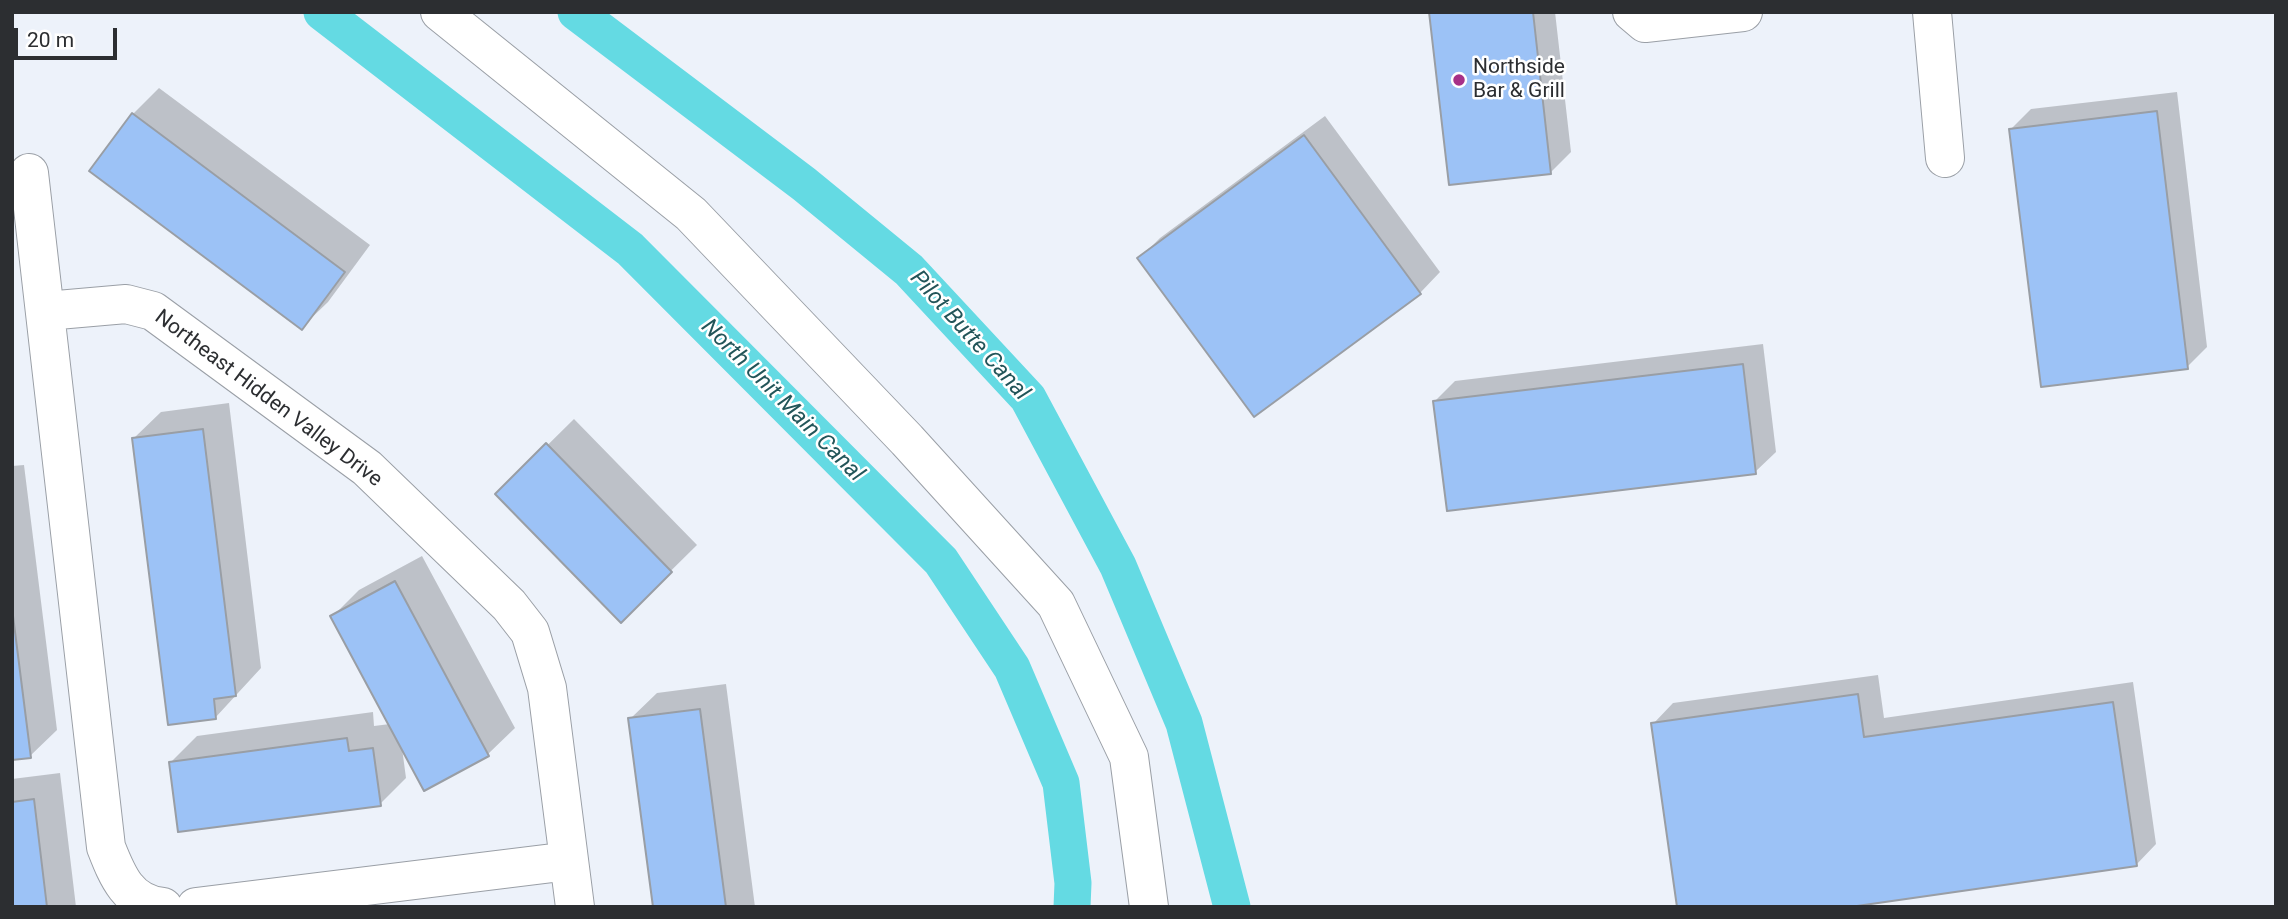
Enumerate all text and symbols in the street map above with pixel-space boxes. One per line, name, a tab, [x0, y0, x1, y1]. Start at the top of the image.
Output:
scale bar	[18, 14, 121, 58]
text: 20 m	[27, 28, 74, 52]
place label: Northside Bar & Grill	[1473, 55, 1565, 105]
marker: Northside Bar & Grill	[1451, 72, 1467, 88]
water label: Pilot Butte Canal	[903, 265, 1035, 407]
street label: Northeast Hidden Valley Drive	[149, 305, 387, 493]
water label: North Unit Main Canal	[695, 314, 869, 488]

